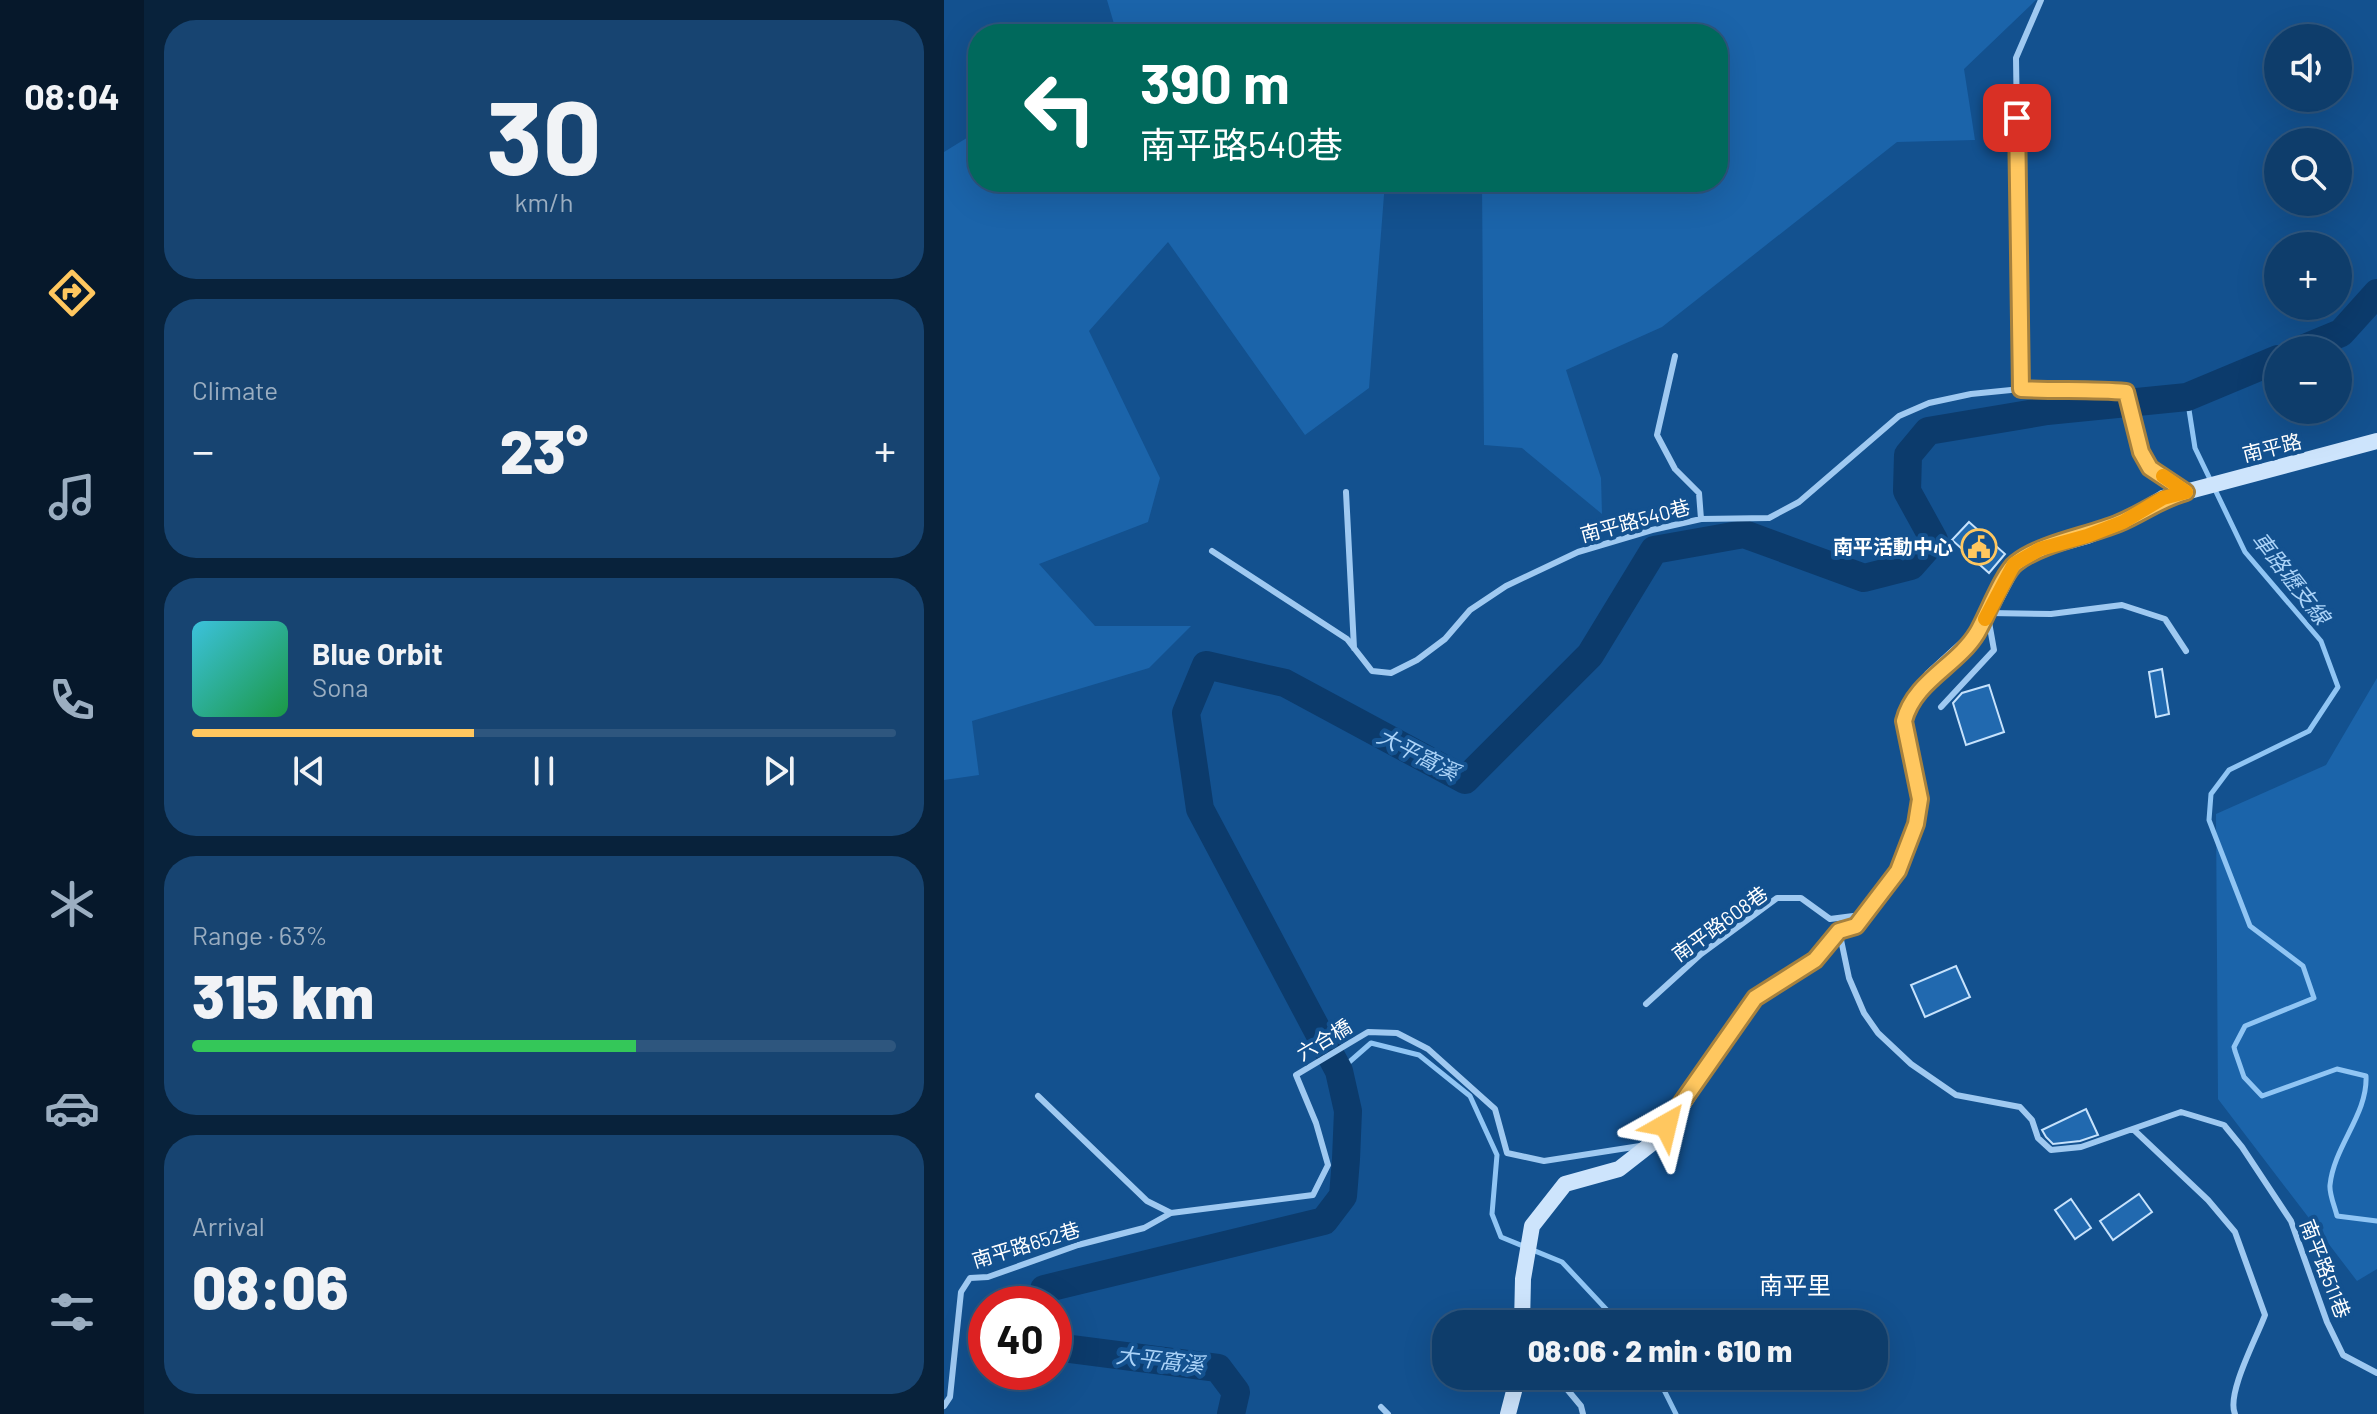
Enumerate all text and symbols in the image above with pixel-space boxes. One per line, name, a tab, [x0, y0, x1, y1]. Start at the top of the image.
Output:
map controls	[2264, 24, 2352, 424]
button: sound	[2264, 24, 2352, 112]
text: 390 m	[1140, 48, 1290, 115]
icon: left	[1008, 56, 1112, 160]
text: 30	[486, 71, 602, 196]
text: 08:04	[24, 74, 120, 117]
pin	[1983, 84, 2051, 152]
icon: arrive	[1995, 96, 2039, 140]
text: 南平路540巷	[1140, 122, 1343, 165]
button: search	[2264, 128, 2352, 216]
text: km/h	[515, 186, 573, 217]
button: +	[2264, 232, 2352, 320]
icon: directions	[44, 265, 100, 321]
button: −	[2264, 336, 2352, 424]
text: Climate	[192, 374, 278, 405]
text: 23°	[500, 414, 588, 486]
text: −	[192, 423, 214, 476]
text: +	[874, 423, 896, 476]
street label: 南平路	[2240, 428, 2304, 466]
icon: music	[44, 469, 100, 525]
street label: 南平路540巷	[1577, 494, 1692, 546]
water label: 車路壢支線	[2248, 526, 2338, 631]
public building icon: 南平活動中心	[1960, 528, 1998, 566]
place label: 南平活動中心	[1833, 534, 1953, 558]
text: Blue Orbit	[312, 635, 443, 671]
text: Sona	[312, 671, 369, 702]
icon: phone	[44, 672, 100, 728]
water label: 大平窩溪	[1373, 722, 1466, 786]
icon: previous	[287, 749, 331, 793]
icon: pause	[522, 749, 566, 793]
icon: next	[757, 749, 801, 793]
icon: climate	[44, 876, 100, 932]
street label: 南平路608巷	[1667, 881, 1772, 966]
text: Range · 63%	[192, 919, 328, 950]
text: 315 km	[192, 959, 374, 1031]
street label: 六合橋	[1292, 1013, 1355, 1065]
icon: car	[44, 1080, 100, 1136]
position arrow	[1624, 1083, 1708, 1167]
text: Arrival	[192, 1210, 265, 1241]
street label: 南平路652巷	[969, 1216, 1082, 1272]
street label: 南平路511巷	[2296, 1216, 2356, 1321]
text: 08:06	[192, 1250, 349, 1322]
district label: 南平里	[1759, 1270, 1831, 1299]
icon: filters	[44, 1284, 100, 1340]
speed limit sign: 40	[968, 1286, 1072, 1390]
text: 08:06 · 2 min · 610 m	[1528, 1332, 1792, 1368]
water label: 大平窩溪	[1115, 1341, 1208, 1378]

